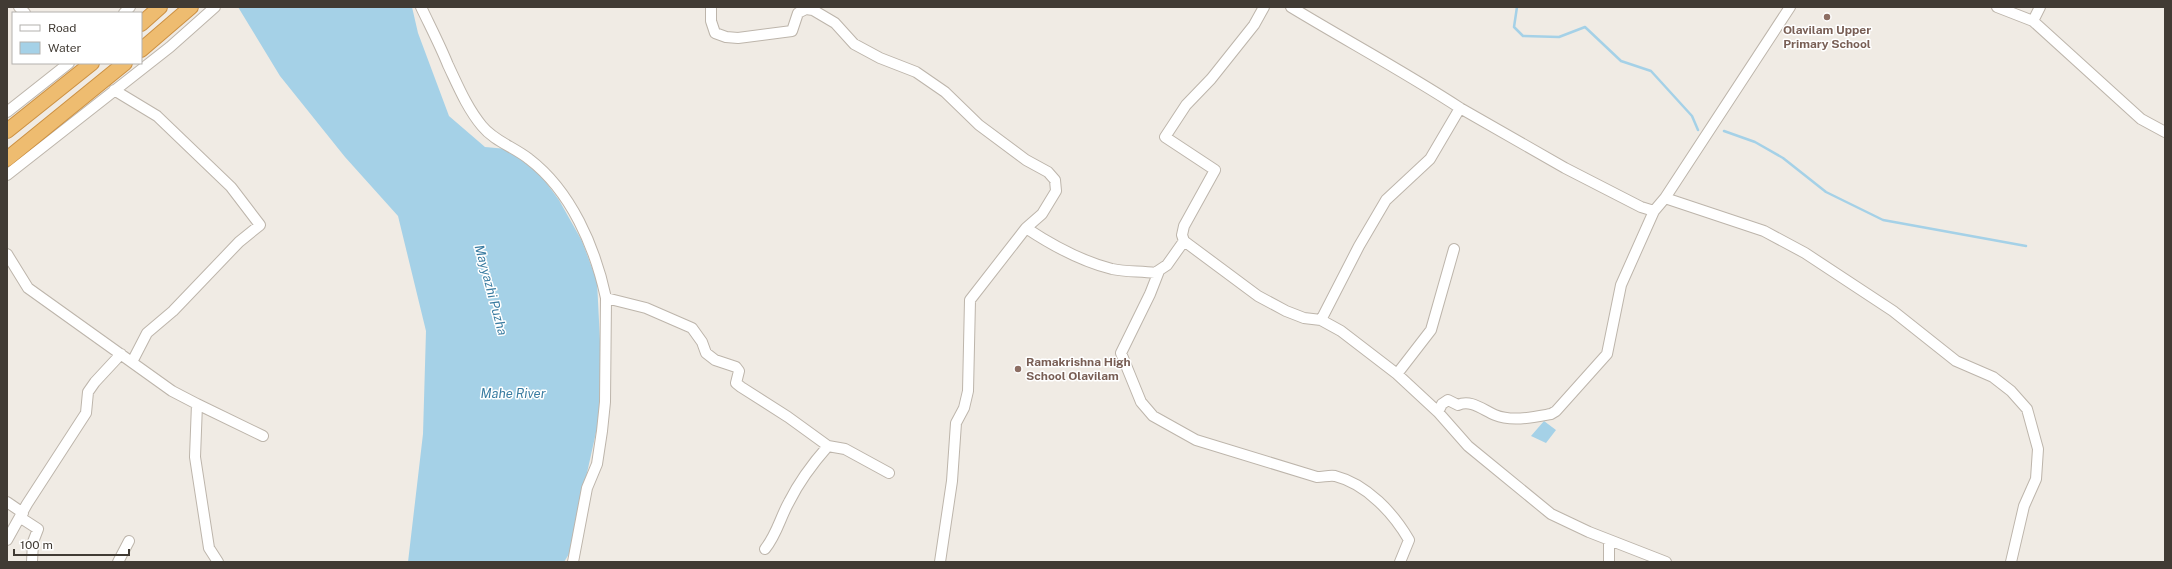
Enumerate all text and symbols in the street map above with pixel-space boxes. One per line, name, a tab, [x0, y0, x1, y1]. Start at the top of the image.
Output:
legend	[12, 12, 142, 64]
marker: Olavilam Upper Primary School	[1822, 12, 1832, 22]
text: Road	[48, 21, 76, 35]
place label: Olavilam Upper Primary School	[1783, 23, 1871, 51]
text: Water	[48, 41, 82, 55]
water label: Mayyazhi Puzha	[472, 243, 510, 337]
place label: Ramakrishna High School Olavilam	[1026, 355, 1131, 383]
marker: Ramakrishna High School Olavilam	[1013, 364, 1023, 374]
water label: Mahe River	[480, 386, 546, 401]
scale bar	[14, 531, 129, 557]
text: 100 m	[20, 538, 53, 552]

